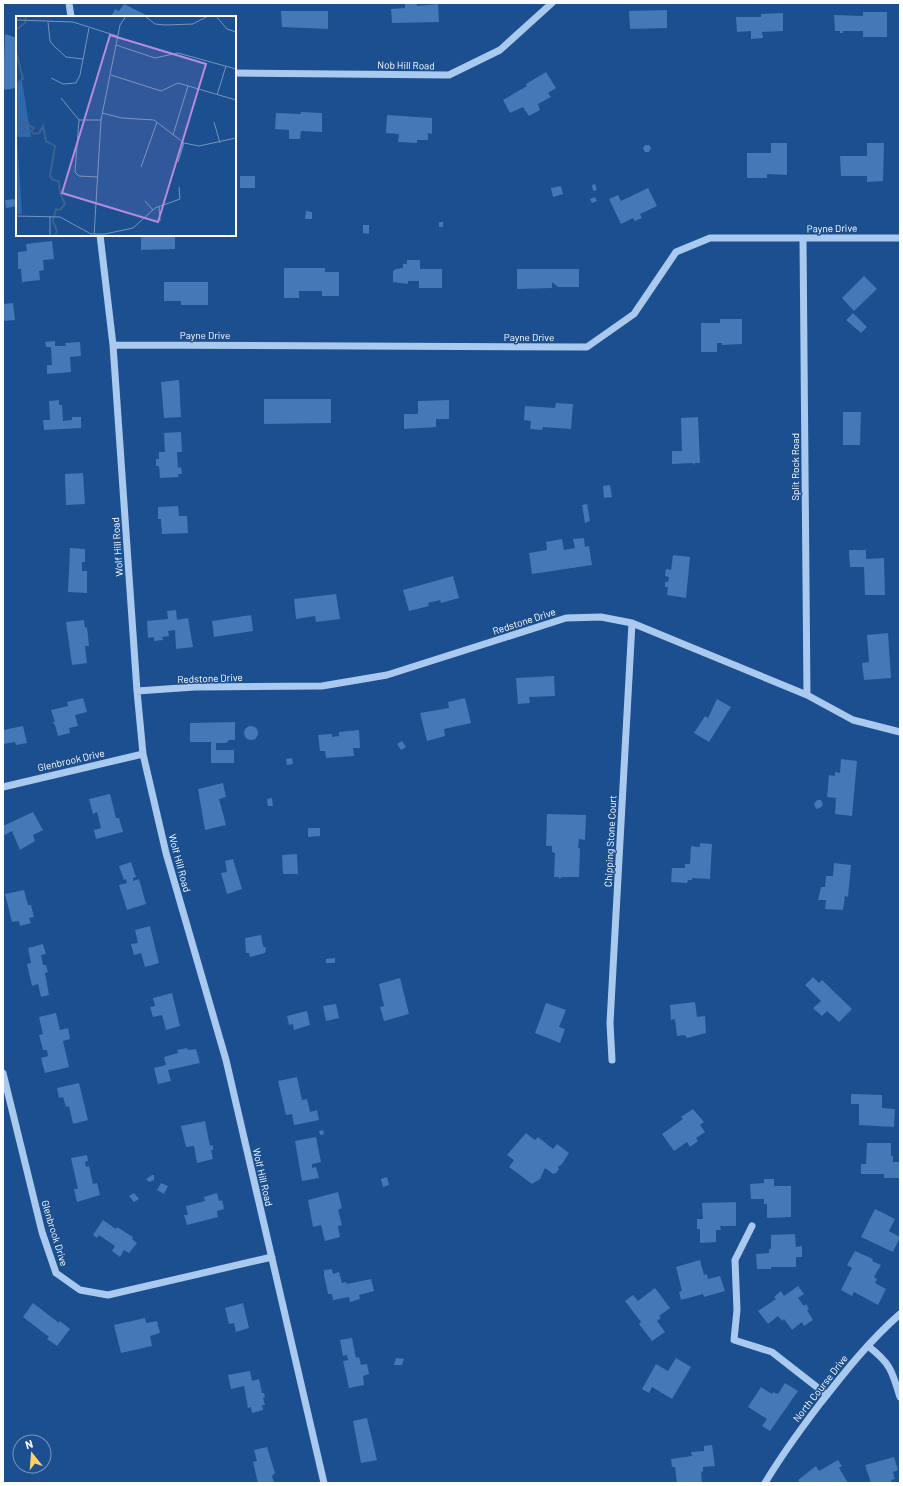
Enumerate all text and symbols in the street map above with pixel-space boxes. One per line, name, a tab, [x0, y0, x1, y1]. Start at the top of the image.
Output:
inset map	[16, 16, 236, 236]
street label: Nob Hill Road	[377, 58, 435, 72]
street label: Payne Drive	[807, 222, 857, 234]
street label: Payne Drive	[180, 329, 230, 341]
street label: Payne Drive	[504, 331, 554, 343]
street label: Split Rock Road	[789, 433, 801, 501]
street label: Wolf Hill Road	[109, 517, 125, 577]
street label: Redstone Drive	[491, 605, 557, 637]
street label: Redstone Drive	[177, 671, 243, 685]
street label: Glenbrook Drive	[36, 746, 106, 774]
street label: Chipping Stone Court	[602, 794, 618, 887]
street label: Wolf Hill Road	[167, 833, 193, 893]
street label: Wolf Hill Road	[250, 1147, 276, 1207]
street label: Glenbrook Drive	[39, 1199, 71, 1267]
street label: North Course Drive	[790, 1352, 850, 1424]
north arrow	[12, 1434, 52, 1474]
text: N	[24, 1437, 34, 1451]

